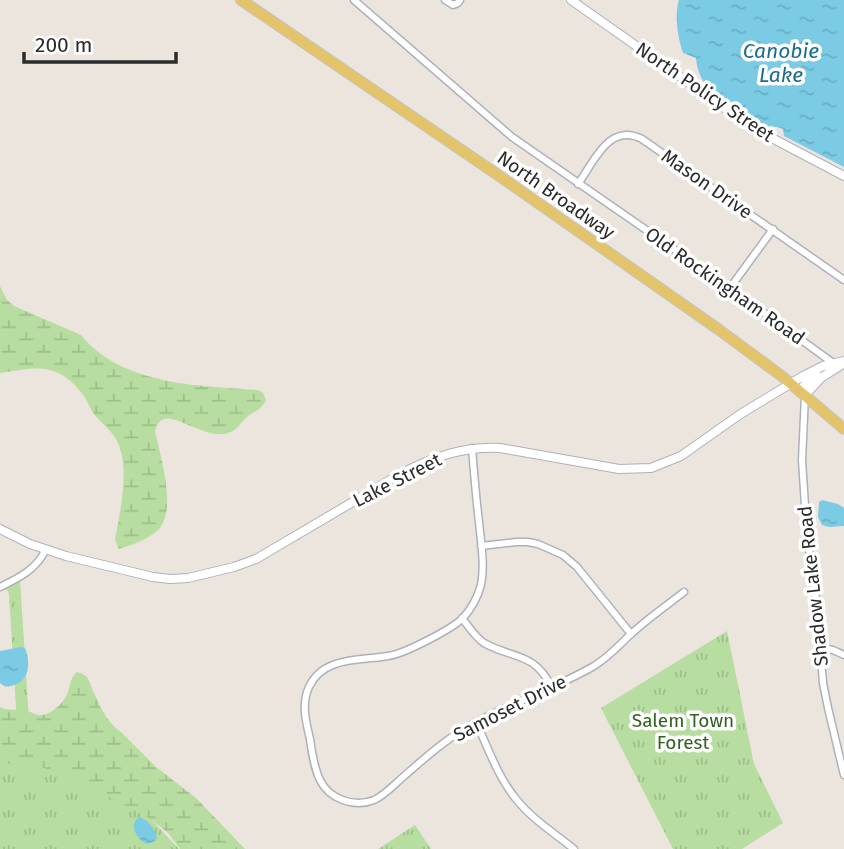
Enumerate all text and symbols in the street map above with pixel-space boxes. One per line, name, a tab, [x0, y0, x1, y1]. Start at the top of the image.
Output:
scale bar	[24, 21, 177, 65]
text: 200 m	[35, 32, 92, 58]
street label: North Policy Street	[631, 37, 779, 147]
water label: Canobie Lake	[743, 38, 819, 88]
street label: Mason Drive	[657, 144, 757, 224]
street label: North Broadway	[493, 146, 620, 244]
street label: Old Rockingham Road	[641, 222, 809, 350]
street label: Lake Street	[349, 448, 445, 512]
street label: Shadow Lake Road	[793, 505, 833, 667]
street label: Samoset Drive	[450, 670, 570, 746]
park label: Salem Town Forest	[632, 709, 734, 754]

